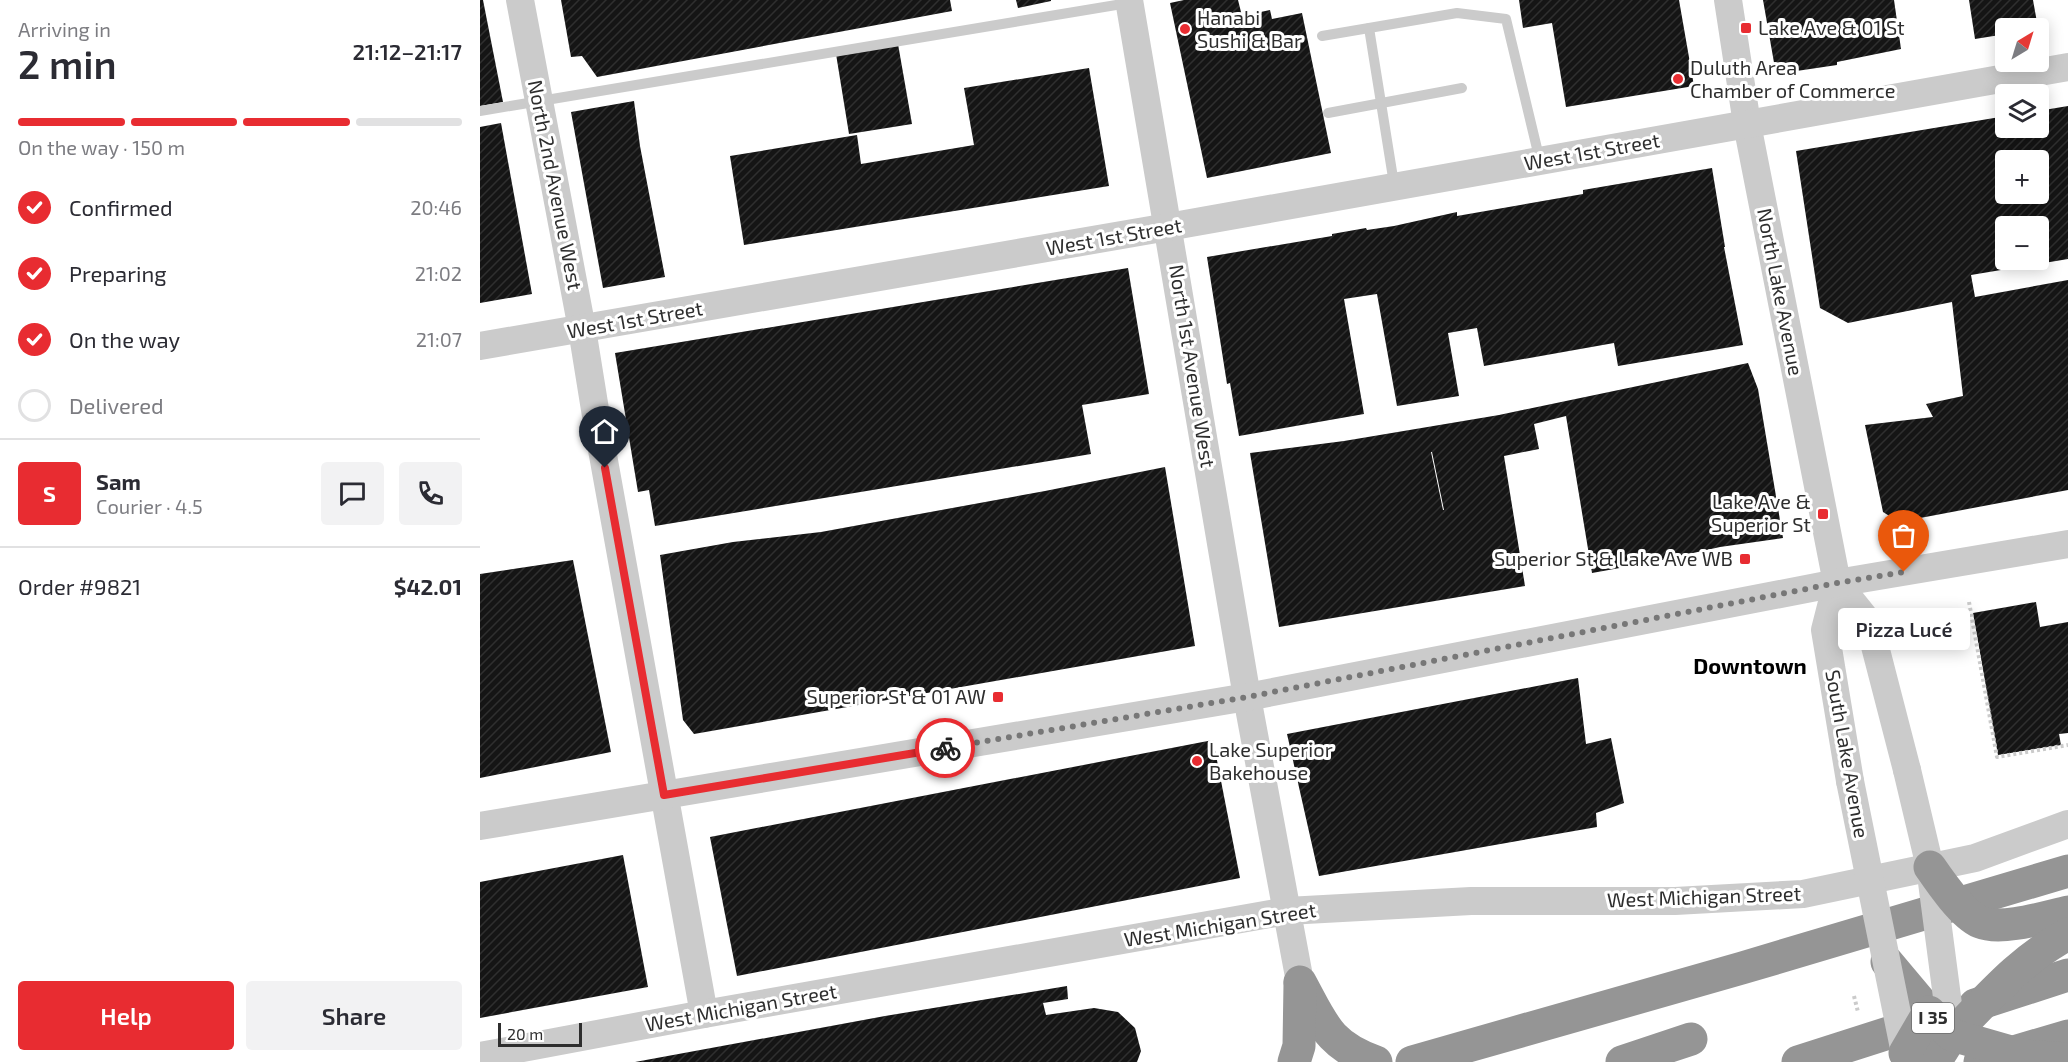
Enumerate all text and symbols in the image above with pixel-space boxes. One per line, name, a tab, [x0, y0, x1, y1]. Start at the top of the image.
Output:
place label: Hanabi Sushi & Bar	[1197, 5, 1302, 52]
place label: Lake Ave & 01 St	[1758, 15, 1905, 39]
text: Arriving in	[18, 17, 111, 41]
north arrow	[1995, 18, 2049, 72]
map controls	[1995, 18, 2049, 270]
marker: Lake Ave & 01 St	[1739, 21, 1753, 35]
marker: Hanabi Sushi & Bar	[1178, 22, 1192, 36]
text: 21:12–21:17	[352, 38, 462, 64]
text: 2 min	[18, 40, 117, 87]
place label: Duluth Area Chamber of Commerce	[1690, 55, 1895, 102]
marker: Duluth Area Chamber of Commerce	[1671, 72, 1685, 86]
street label: North 2nd Avenue West	[524, 78, 588, 292]
button: layers	[1995, 84, 2049, 138]
street label: West 1st Street	[1522, 127, 1662, 175]
text: On the way · 150 m	[18, 135, 185, 159]
button: +	[1995, 150, 2049, 204]
icon: check	[18, 191, 51, 224]
text: Confirmed	[69, 194, 173, 220]
text: 20:46	[410, 195, 462, 219]
street label: North Lake Avenue	[1753, 206, 1809, 378]
street label: West 1st Street	[1044, 212, 1184, 260]
button: −	[1995, 216, 2049, 270]
icon: check	[18, 257, 51, 290]
text: Preparing	[69, 260, 167, 286]
text: 21:02	[415, 261, 462, 285]
street label: North 1st Avenue West	[1165, 263, 1221, 469]
street label: West 1st Street	[565, 295, 705, 343]
icon: check	[18, 323, 51, 356]
text: On the way	[69, 326, 180, 352]
text: 21:07	[416, 327, 462, 351]
text: Delivered	[69, 392, 164, 418]
pin	[579, 406, 630, 468]
icon: home	[588, 415, 621, 448]
button: chat	[321, 462, 384, 525]
button: phone	[399, 462, 462, 525]
text: Sam	[96, 468, 141, 494]
text: S	[43, 480, 56, 506]
place label: Lake Ave & Superior St	[1711, 489, 1811, 536]
text: Courier · 4.5	[96, 494, 203, 518]
marker: Lake Ave & Superior St	[1816, 507, 1830, 521]
pin	[1878, 510, 1929, 572]
icon: bag	[1887, 519, 1920, 552]
place label: Superior St & Lake Ave WB	[1494, 546, 1733, 570]
marker: Superior St & Lake Ave WB	[1738, 552, 1752, 566]
text: Order #9821	[18, 573, 141, 599]
text: $42.01	[394, 573, 462, 599]
callout: Pizza Lucé	[1838, 608, 1970, 650]
text: Pizza Lucé	[1856, 617, 1952, 641]
district label: Downtown	[1693, 652, 1807, 678]
street label: South Lake Avenue	[1821, 668, 1875, 840]
place label: Superior St & 01 AW	[807, 684, 986, 708]
marker: Superior St & 01 AW	[991, 690, 1005, 704]
courier	[915, 718, 975, 778]
icon: bike	[929, 732, 962, 765]
place label: Lake Superior Bakehouse	[1209, 737, 1333, 784]
marker: Lake Superior Bakehouse	[1190, 754, 1204, 768]
street label: West Michigan Street	[1607, 881, 1802, 911]
street label: West Michigan Street	[1122, 897, 1318, 951]
street label: West Michigan Street	[643, 978, 839, 1036]
button: Help	[18, 981, 234, 1050]
button: Share	[246, 981, 462, 1050]
road number: I 35	[1912, 1003, 1954, 1033]
scale bar	[498, 1020, 582, 1048]
text: 20 m	[507, 1024, 543, 1043]

